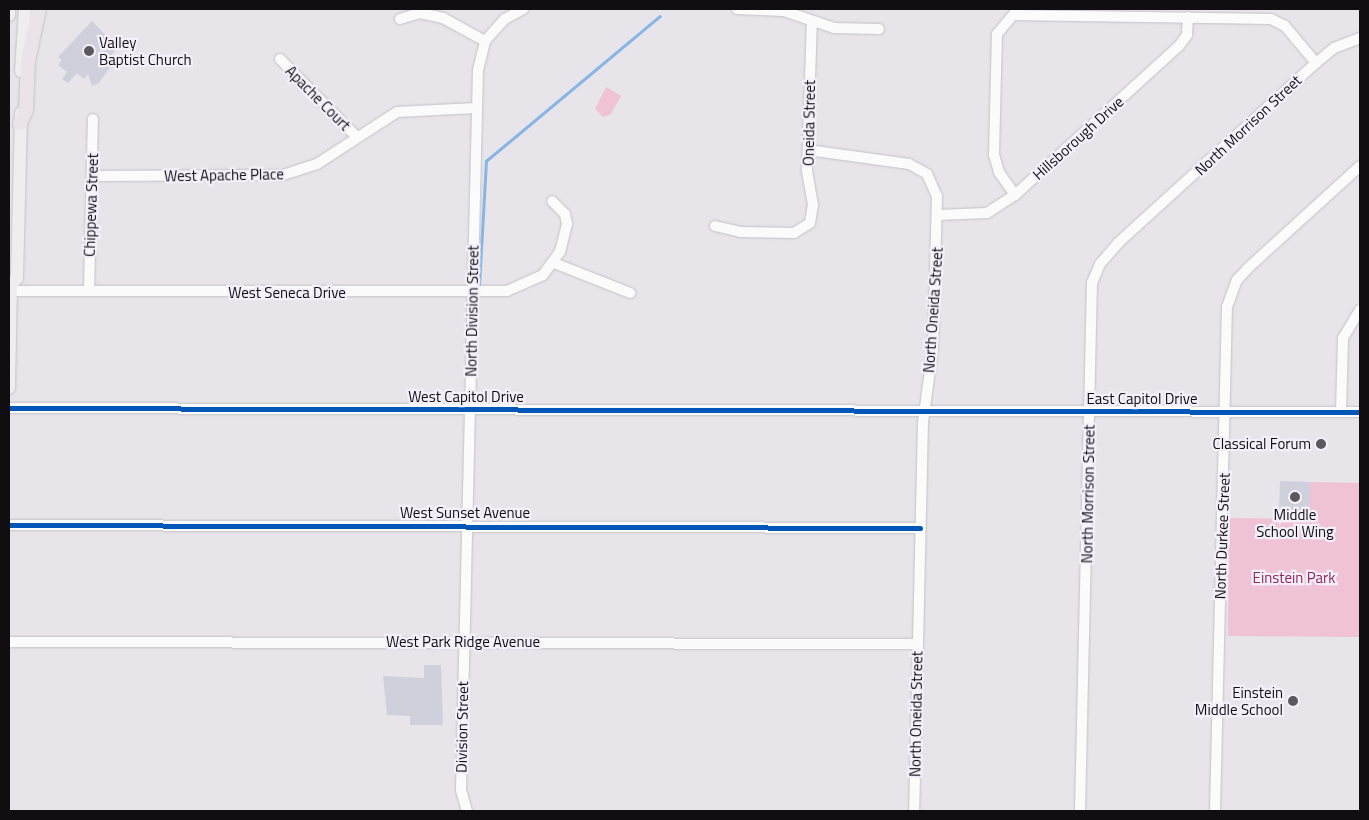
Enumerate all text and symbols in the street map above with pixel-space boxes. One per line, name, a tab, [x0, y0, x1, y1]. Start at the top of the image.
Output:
place label: Valley Baptist Church	[99, 33, 192, 68]
marker: Valley Baptist Church	[83, 45, 95, 57]
street label: Apache Court	[282, 62, 354, 134]
street label: North Morrison Street	[1191, 71, 1305, 179]
street label: Oneida Street	[799, 80, 819, 166]
street label: Hillsborough Drive	[1029, 93, 1127, 183]
street label: Chippewa Street	[80, 153, 102, 257]
street label: West Apache Place	[164, 165, 284, 185]
street label: North Division Street	[462, 245, 482, 377]
street label: North Oneida Street	[920, 247, 946, 373]
street label: West Seneca Drive	[228, 284, 346, 302]
street label: West Capitol Drive	[408, 388, 524, 406]
street label: East Capitol Drive	[1087, 390, 1197, 408]
street label: North Morrison Street	[1078, 424, 1098, 564]
place label: Classical Forum	[1213, 435, 1311, 453]
marker: Classical Forum	[1315, 438, 1327, 450]
street label: North Durkee Street	[1211, 472, 1233, 600]
marker: Middle School Wing	[1289, 491, 1301, 503]
street label: West Sunset Avenue	[400, 504, 530, 522]
place label: Middle School Wing	[1256, 505, 1334, 540]
park label: Einstein Park	[1253, 569, 1335, 587]
street label: West Park Ridge Avenue	[386, 633, 540, 651]
street label: North Oneida Street	[906, 651, 926, 777]
street label: Division Street	[452, 681, 472, 773]
place label: Einstein Middle School	[1195, 683, 1283, 718]
marker: Einstein Middle School	[1287, 695, 1299, 707]

